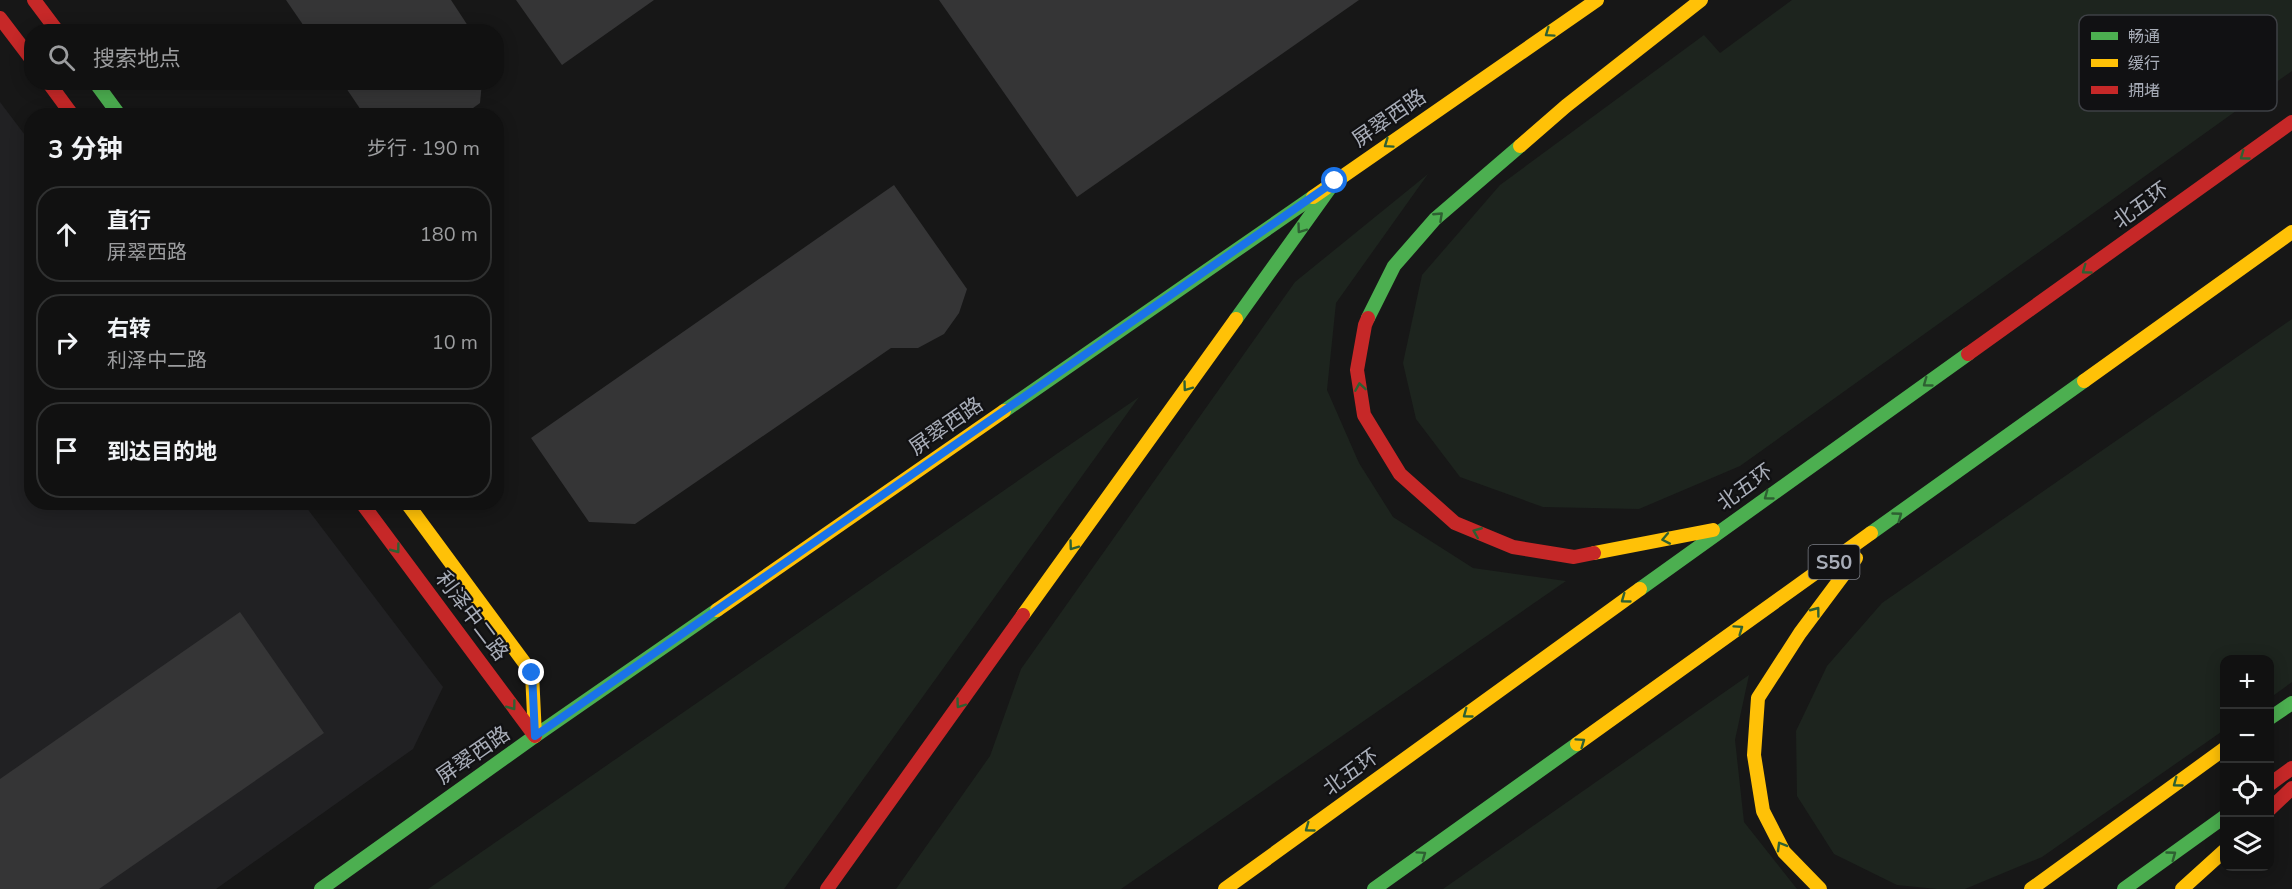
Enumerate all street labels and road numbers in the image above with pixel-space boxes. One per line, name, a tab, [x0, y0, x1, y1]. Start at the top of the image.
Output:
street label: 屏翠西路	[1347, 82, 1431, 154]
street label: 北五环	[2107, 175, 2175, 235]
street label: 屏翠西路	[904, 390, 988, 462]
street label: 北五环	[1711, 457, 1779, 517]
road number: S50	[1808, 545, 1860, 579]
street label: 利泽中二路	[429, 566, 515, 666]
street label: 屏翠西路	[431, 719, 515, 791]
street label: 北五环	[1317, 742, 1385, 802]

